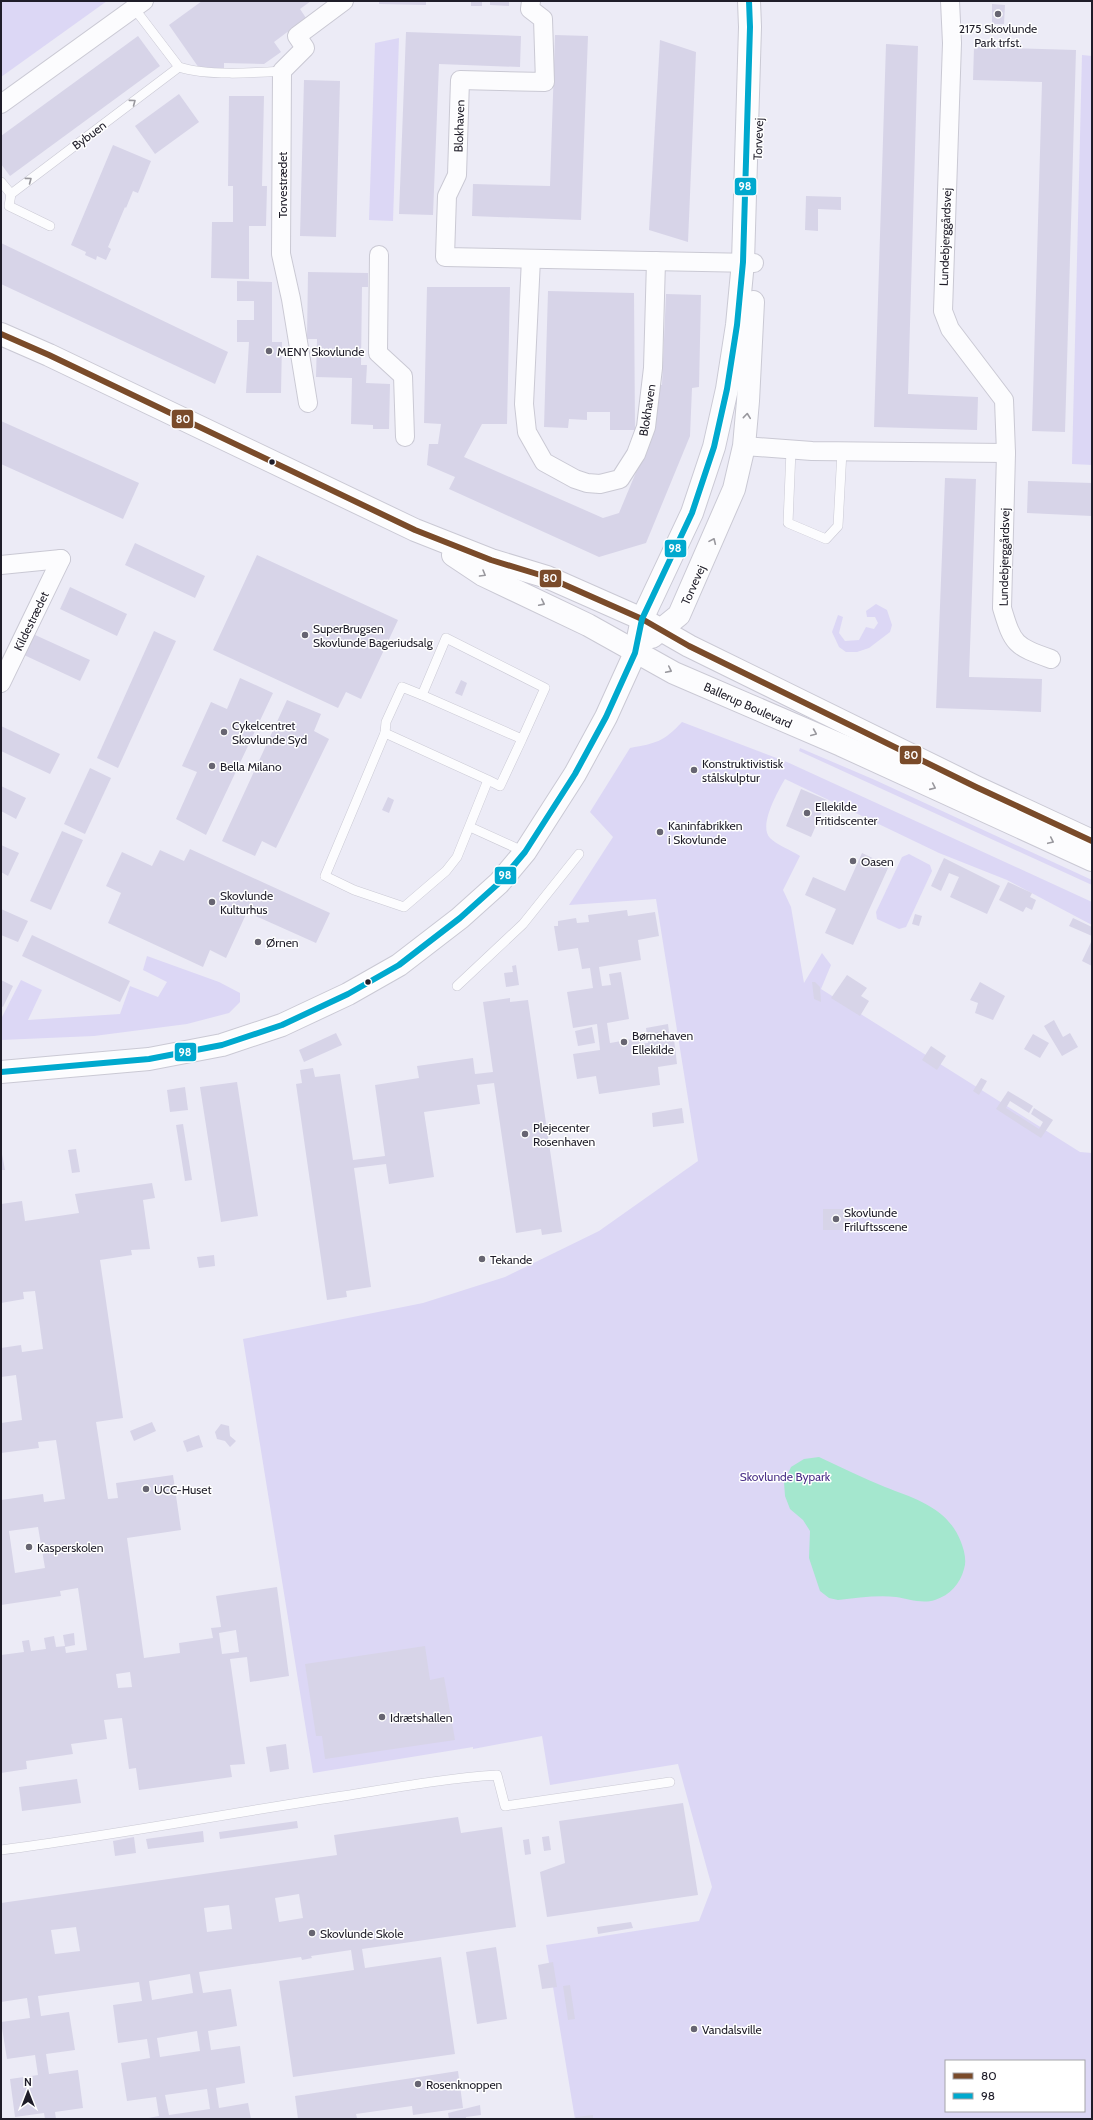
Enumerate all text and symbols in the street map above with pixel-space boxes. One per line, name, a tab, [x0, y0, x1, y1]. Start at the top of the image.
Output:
marker: 2175 Skovlunde Park trfst.	[993, 9, 1003, 19]
place label: 2175 Skovlunde Park trfst.	[959, 21, 1037, 50]
street label: Blokhaven	[451, 99, 467, 153]
one-way arrow	[128, 100, 135, 107]
street label: Bybuen	[69, 117, 109, 153]
street label: Torvevej	[750, 118, 766, 160]
street label: Torvestrædet	[275, 152, 290, 218]
line badge: 98	[734, 177, 757, 196]
one-way arrow	[25, 178, 32, 185]
text: 98	[739, 179, 752, 193]
street label: Lundebjerggårdsvej	[936, 188, 954, 286]
place label: MENY Skovlunde	[277, 344, 364, 359]
marker: MENY Skovlunde	[264, 346, 274, 356]
street label: Blokhaven	[635, 383, 659, 437]
line badge: 80	[171, 409, 194, 429]
text: 80	[176, 412, 190, 426]
one-way arrow	[742, 413, 751, 419]
unlabelled marker	[267, 457, 277, 467]
street label: Lundebjerggårdsvej	[996, 508, 1012, 606]
one-way arrow	[708, 537, 716, 545]
line badge: 98	[664, 539, 687, 558]
text: 98	[669, 541, 682, 555]
street label: Torvevej	[678, 563, 708, 607]
line badge: 80	[539, 569, 562, 588]
one-way arrow	[479, 570, 486, 577]
text: 80	[543, 571, 557, 585]
street label: Kildestrædet	[10, 589, 52, 653]
one-way arrow	[538, 598, 546, 606]
place label: SuperBrugsen Skovlunde Bageriudsalg	[313, 621, 434, 650]
marker: SuperBrugsen Skovlunde Bageriudsalg	[300, 630, 310, 640]
one-way arrow	[665, 665, 673, 673]
street label: Ballerup Boulevard	[702, 679, 794, 731]
place label: Cykelcentret Skovlunde Syd	[232, 718, 307, 747]
marker: Cykelcentret Skovlunde Syd	[219, 727, 229, 737]
one-way arrow	[811, 729, 818, 737]
line badge: 80	[899, 745, 922, 765]
text: 80	[904, 748, 918, 762]
place label: Konstruktivistisk stålskulptur	[702, 756, 784, 785]
place label: Bella Milano	[220, 759, 282, 774]
marker: Bella Milano	[207, 761, 217, 771]
marker: Konstruktivistisk stålskulptur	[689, 765, 699, 775]
one-way arrow	[929, 782, 936, 790]
place label: Ellekilde Fritidscenter	[815, 799, 878, 828]
marker: Ellekilde Fritidscenter	[802, 808, 812, 818]
place label: Kaninfabrikken i Skovlunde	[668, 818, 743, 847]
marker: Kaninfabrikken i Skovlunde	[655, 827, 665, 837]
one-way arrow	[1047, 836, 1055, 844]
place label: Oasen	[861, 854, 894, 869]
marker: Oasen	[848, 856, 858, 866]
line badge: 98	[494, 866, 517, 885]
text: 98	[499, 868, 512, 882]
place label: Skovlunde Kulturhus	[220, 888, 273, 917]
marker: Skovlunde Kulturhus	[207, 897, 217, 907]
place label: Ørnen	[266, 935, 299, 950]
marker: Ørnen	[253, 937, 263, 947]
unlabelled marker	[363, 977, 373, 987]
place label: Børnehaven Ellekilde	[632, 1028, 693, 1057]
marker: Børnehaven Ellekilde	[619, 1037, 629, 1047]
line badge: 98	[174, 1042, 197, 1062]
text: 98	[179, 1045, 192, 1059]
place label: Plejecenter Rosenhaven	[533, 1120, 595, 1149]
marker: Plejecenter Rosenhaven	[520, 1129, 530, 1139]
place label: Skovlunde Friluftsscene	[844, 1205, 908, 1234]
marker: Skovlunde Friluftsscene	[831, 1214, 841, 1224]
place label: Tekande	[490, 1252, 532, 1267]
marker: Tekande	[477, 1254, 487, 1264]
park label: Skovlunde Bypark	[740, 1469, 831, 1484]
place label: UCC-Huset	[154, 1482, 211, 1497]
marker: UCC-Huset	[141, 1484, 151, 1494]
place label: Kasperskolen	[37, 1540, 104, 1555]
marker: Kasperskolen	[24, 1542, 34, 1552]
place label: Idrætshallen	[390, 1710, 453, 1725]
marker: Idrætshallen	[377, 1712, 387, 1722]
place label: Skovlunde Skole	[320, 1926, 403, 1941]
marker: Skovlunde Skole	[307, 1928, 317, 1938]
place label: Vandalsville	[702, 2022, 762, 2037]
marker: Vandalsville	[689, 2024, 699, 2034]
legend	[945, 2060, 1085, 2112]
text: 80	[981, 2068, 997, 2083]
north arrow	[8, 2072, 48, 2112]
text: N	[24, 2075, 32, 2089]
place label: Rosenknoppen	[426, 2077, 503, 2092]
marker: Rosenknoppen	[413, 2079, 423, 2089]
text: 98	[981, 2088, 995, 2103]

